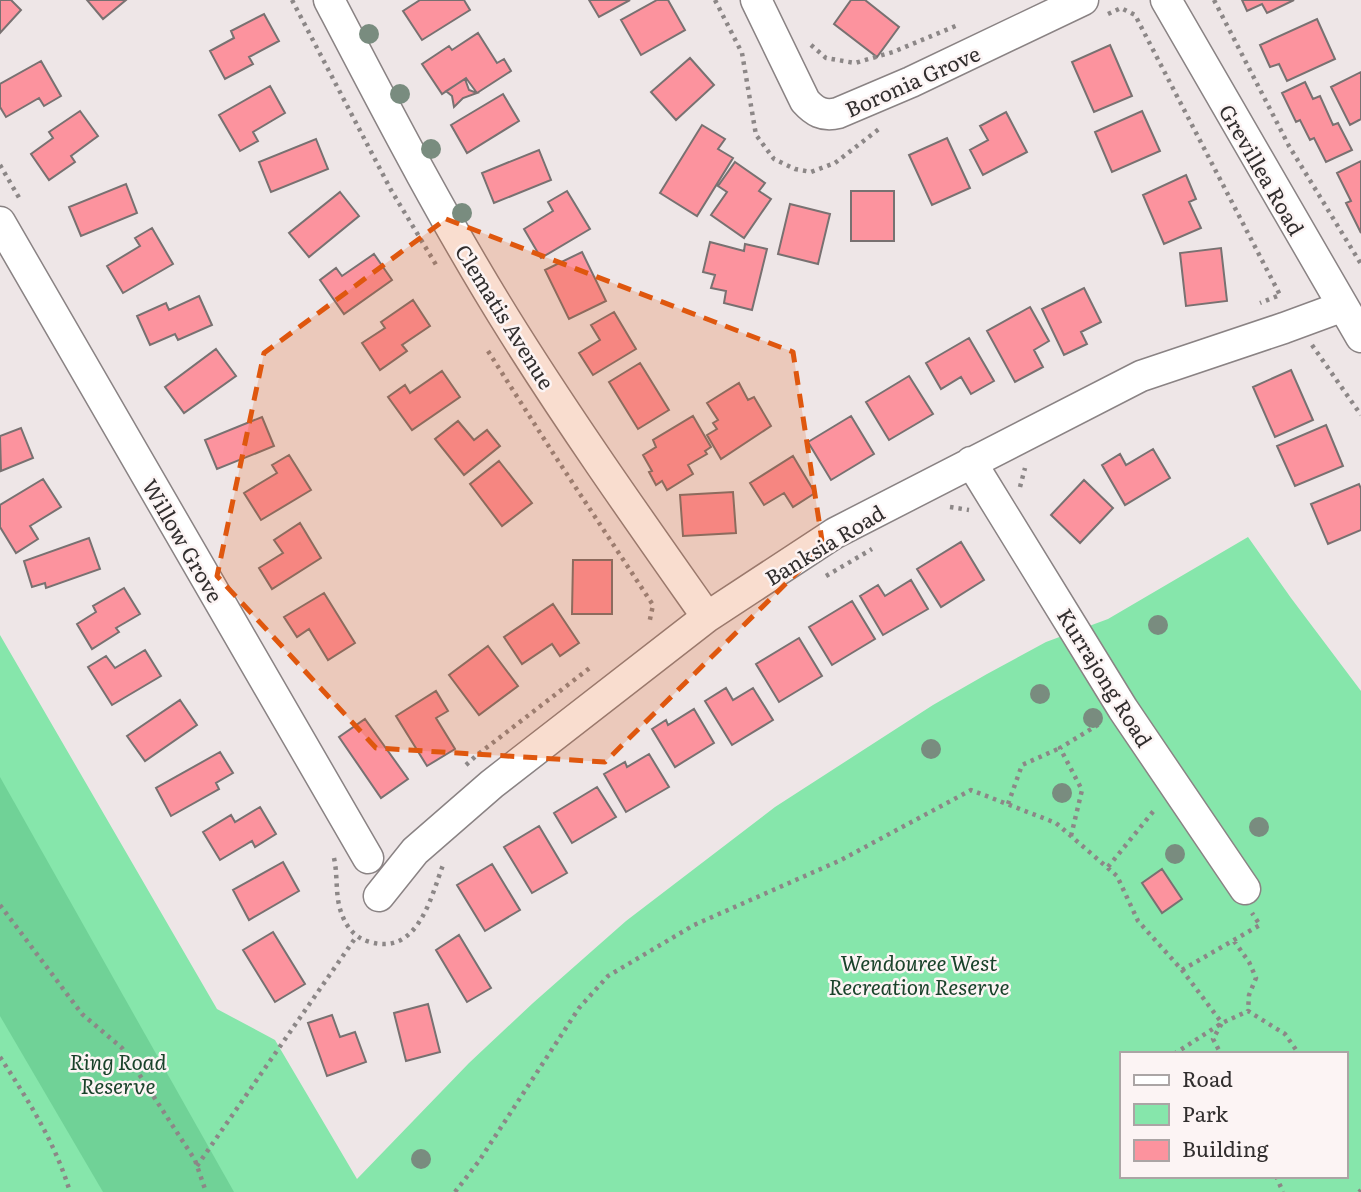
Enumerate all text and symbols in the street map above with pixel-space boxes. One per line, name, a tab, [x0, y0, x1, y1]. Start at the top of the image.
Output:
street label: Boronia Grove	[840, 36, 984, 124]
street label: Grevillea Road	[1213, 98, 1313, 240]
street label: Clematis Avenue	[449, 237, 563, 395]
street label: Willow Grove	[136, 472, 232, 608]
street label: Banksia Road	[758, 496, 890, 592]
street label: Kurrajong Road	[1051, 602, 1161, 753]
park label: Wendouree West Recreation Reserve	[828, 946, 1010, 1001]
park label: Ring Road Reserve	[69, 1045, 167, 1100]
legend	[1120, 1052, 1347, 1178]
text: Road	[1182, 1062, 1233, 1093]
text: Park	[1182, 1097, 1228, 1128]
text: Building	[1182, 1132, 1269, 1163]

